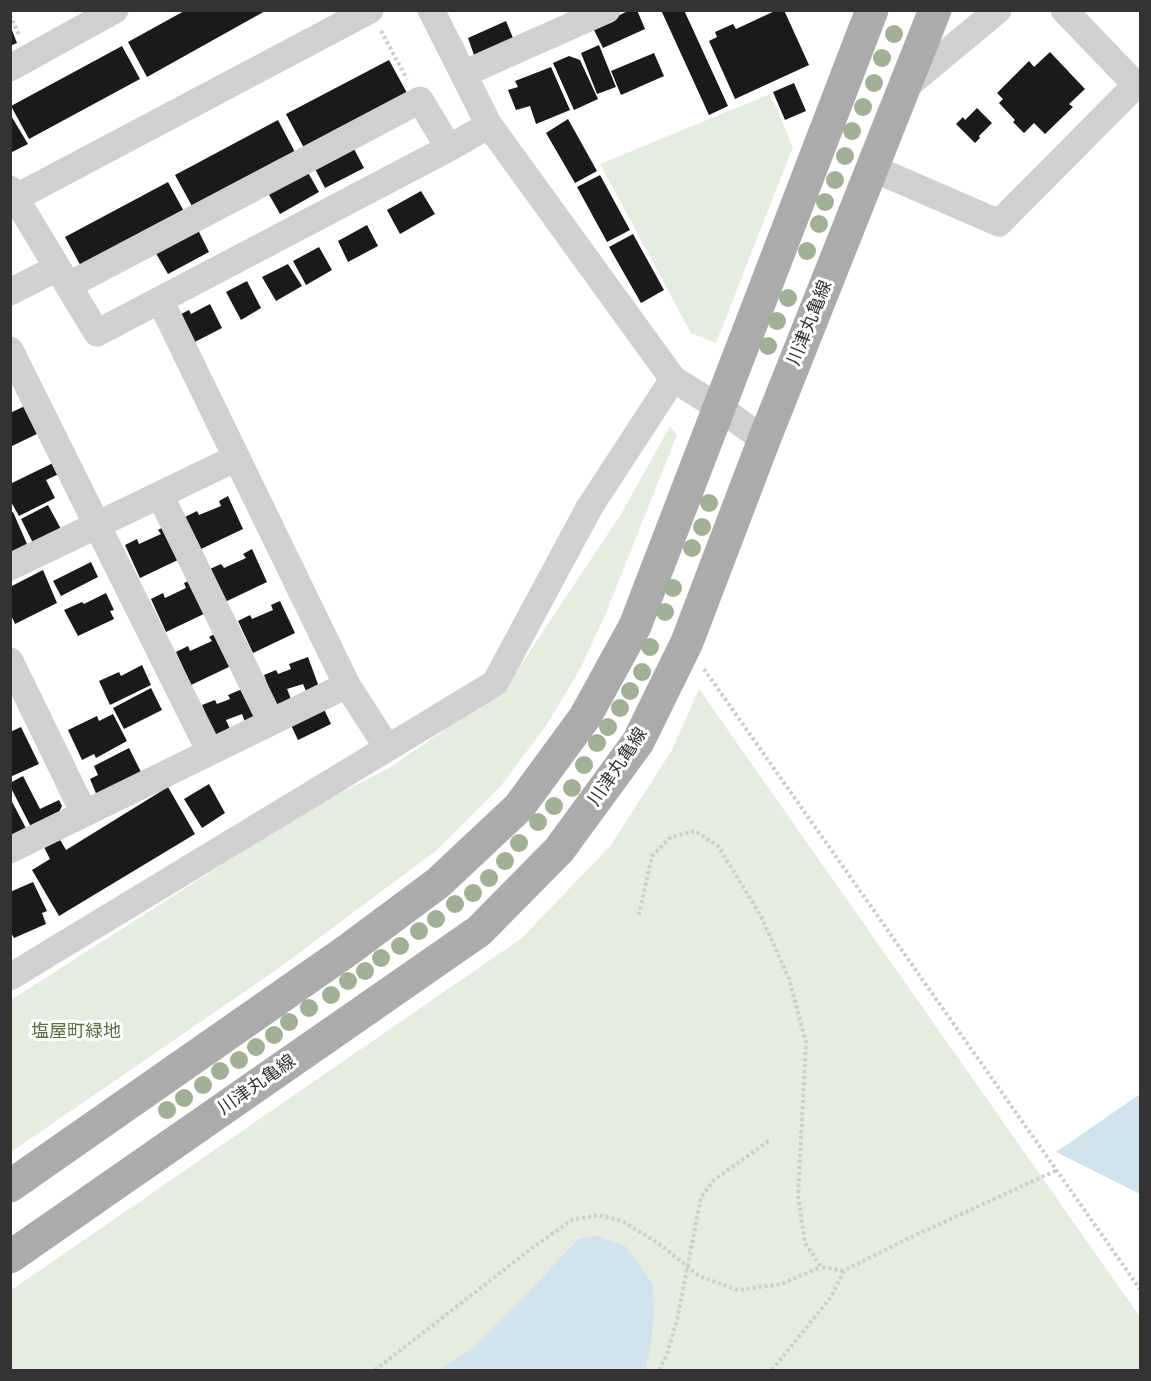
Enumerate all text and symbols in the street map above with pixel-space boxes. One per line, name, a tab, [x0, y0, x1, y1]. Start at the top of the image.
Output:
street label: 川津丸亀線	[783, 277, 837, 369]
street label: 川津丸亀線	[584, 724, 652, 810]
park label: 塩屋町緑地	[31, 1021, 121, 1043]
street label: 川津丸亀線	[214, 1050, 300, 1120]

